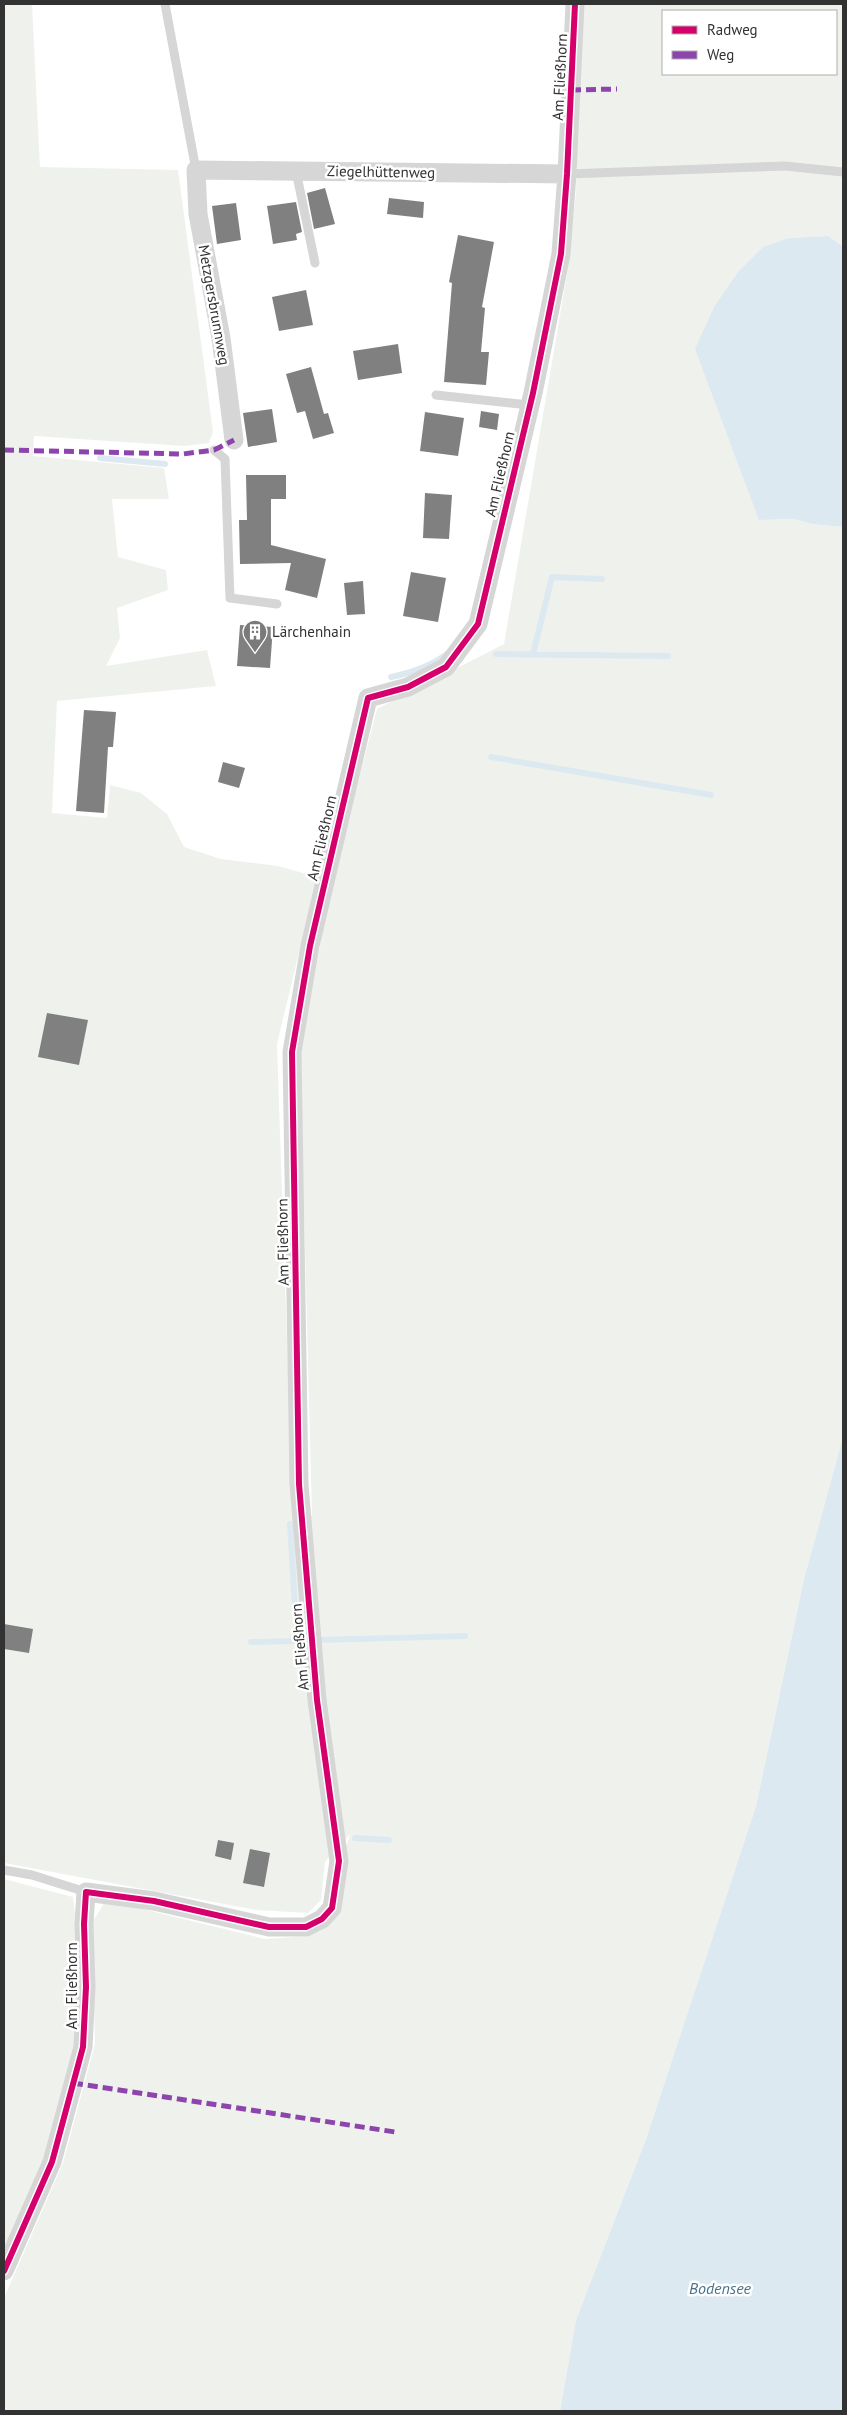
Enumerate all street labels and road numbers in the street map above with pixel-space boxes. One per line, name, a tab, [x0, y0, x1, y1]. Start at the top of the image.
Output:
street label: Am Fließhorn	[548, 33, 571, 121]
street label: Ziegelhüttenweg	[327, 161, 435, 182]
street label: Metzgersbrunnweg	[195, 243, 234, 367]
street label: Am Fließhorn	[480, 429, 519, 518]
street label: Am Fließhorn	[302, 793, 341, 882]
street label: Am Fließhorn	[272, 1198, 293, 1286]
street label: Am Fließhorn	[286, 1603, 313, 1691]
street label: Am Fließhorn	[62, 1942, 81, 2030]

